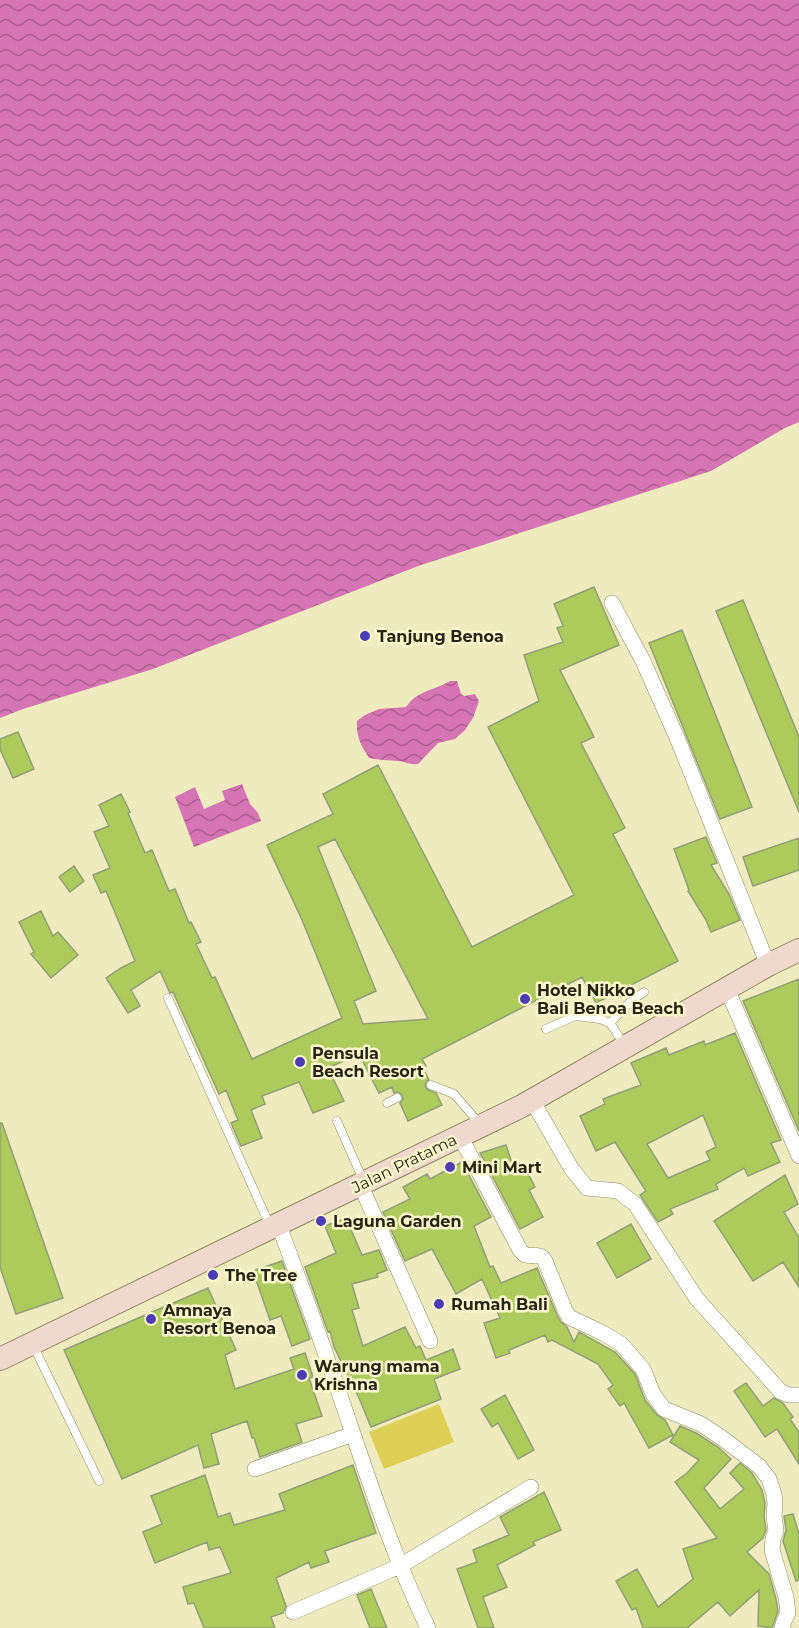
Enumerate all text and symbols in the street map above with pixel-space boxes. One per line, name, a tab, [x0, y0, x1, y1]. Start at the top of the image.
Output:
place label: Tanjung Benoa	[377, 627, 504, 646]
marker: Tanjung Benoa	[358, 629, 372, 643]
place label: Hotel Nikko Bali Benoa Beach	[537, 981, 684, 1018]
marker: Hotel Nikko Bali Benoa Beach	[518, 992, 532, 1006]
place label: Pensula Beach Resort	[312, 1044, 424, 1081]
marker: Pensula Beach Resort	[293, 1055, 307, 1069]
street label: Jalan Pratama	[348, 1130, 460, 1198]
place label: Mini Mart	[462, 1158, 542, 1177]
marker: Mini Mart	[443, 1160, 457, 1174]
place label: Laguna Garden	[333, 1212, 462, 1231]
marker: Laguna Garden	[314, 1214, 328, 1228]
place label: The Tree	[225, 1266, 297, 1285]
marker: The Tree	[206, 1268, 220, 1282]
place label: Rumah Bali	[451, 1295, 548, 1314]
marker: Rumah Bali	[432, 1297, 446, 1311]
place label: Amnaya Resort Benoa	[162, 1301, 276, 1338]
marker: Amnaya Resort Benoa	[144, 1312, 158, 1326]
place label: Warung mama Krishna	[314, 1357, 440, 1394]
marker: Warung mama Krishna	[295, 1368, 309, 1382]

